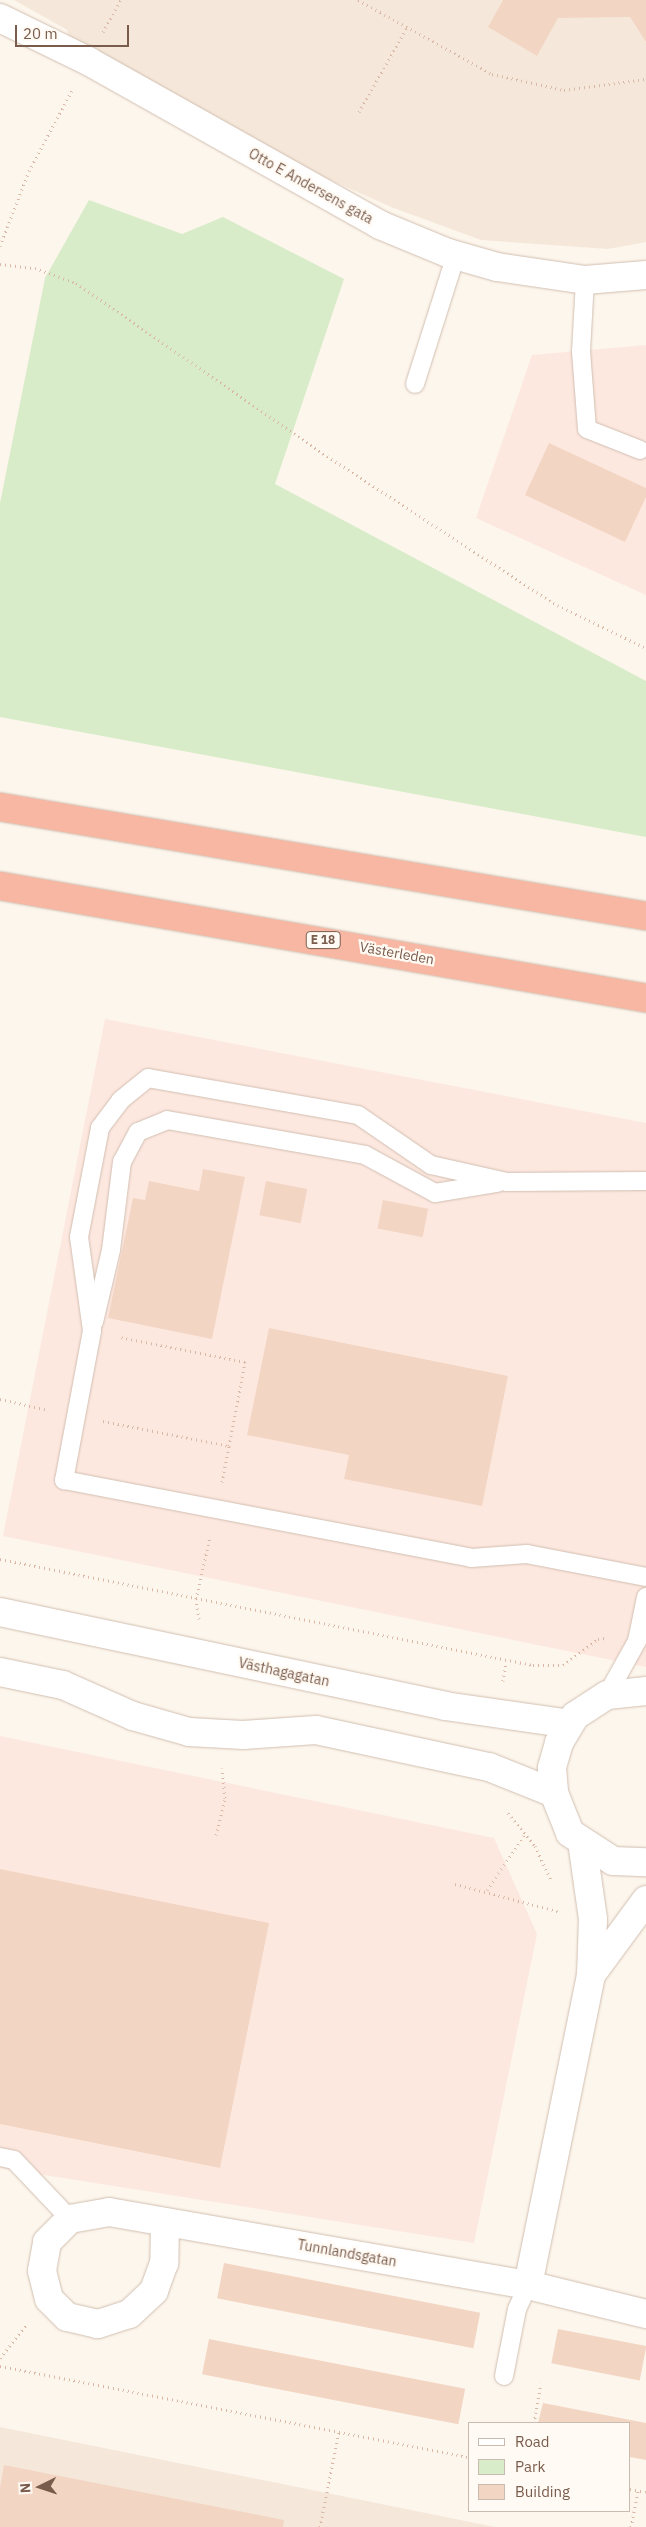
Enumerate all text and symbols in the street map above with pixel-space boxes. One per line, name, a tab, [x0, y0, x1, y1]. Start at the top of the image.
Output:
scale bar	[18, 15, 131, 47]
text: 20 m	[23, 24, 58, 43]
street label: Otto E Andersens gata	[246, 145, 376, 227]
road number: E 18	[306, 930, 340, 950]
street label: Västerleden	[358, 938, 436, 968]
street label: Västhagagatan	[237, 1654, 331, 1690]
street label: Tunnlandsgatan	[296, 2236, 398, 2270]
legend	[468, 2422, 631, 2512]
text: Road	[515, 2432, 550, 2451]
text: Park	[515, 2457, 545, 2476]
north arrow	[15, 2462, 65, 2512]
text: N	[16, 2482, 34, 2494]
text: Building	[515, 2482, 570, 2501]

